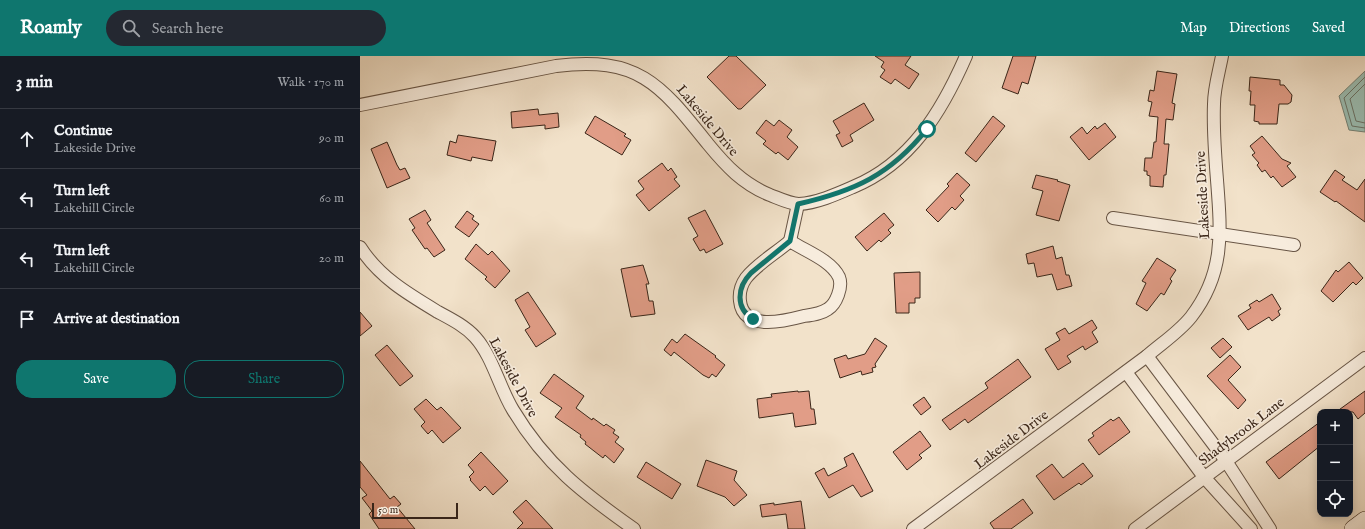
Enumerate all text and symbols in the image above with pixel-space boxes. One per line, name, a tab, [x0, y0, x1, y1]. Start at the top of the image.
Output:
search box	[106, 10, 386, 46]
text: Roamly	[20, 16, 82, 40]
icon: search	[120, 17, 142, 39]
text: Search here	[152, 19, 223, 38]
text: Map	[1180, 19, 1207, 37]
text: Directions	[1229, 19, 1290, 37]
text: Saved	[1312, 19, 1345, 37]
text: 3 min	[16, 72, 53, 93]
text: Walk · 170 m	[278, 74, 344, 91]
street label: Lakeside Drive	[672, 81, 743, 161]
route start	[918, 120, 936, 138]
text: Continue	[54, 121, 112, 140]
icon: ahead	[16, 128, 38, 150]
text: 90 m	[319, 130, 344, 147]
text: Lakeside Drive	[54, 140, 136, 157]
street label: Lakeside Drive	[1192, 150, 1214, 239]
text: Turn left	[54, 181, 110, 200]
icon: left	[16, 188, 38, 210]
text: 60 m	[319, 190, 344, 207]
text: Lakehill Circle	[54, 200, 135, 217]
text: Turn left	[54, 241, 110, 260]
icon: left	[16, 248, 38, 270]
text: 20 m	[319, 250, 344, 267]
text: Lakehill Circle	[54, 260, 135, 277]
icon: arrive	[16, 308, 38, 330]
text: Arrive at destination	[54, 309, 180, 328]
route end	[744, 310, 762, 328]
street label: Lakeside Drive	[485, 334, 542, 421]
button: Save	[16, 360, 176, 398]
button: Share	[184, 360, 344, 398]
street label: Shadybrook Lane	[1195, 393, 1289, 470]
street label: Lakeside Drive	[971, 406, 1053, 473]
map controls	[1317, 409, 1353, 517]
button: +	[1317, 409, 1353, 445]
button: −	[1317, 445, 1353, 481]
button: locate	[1317, 481, 1353, 517]
scale bar	[372, 501, 458, 520]
text: 50 m	[378, 503, 398, 517]

